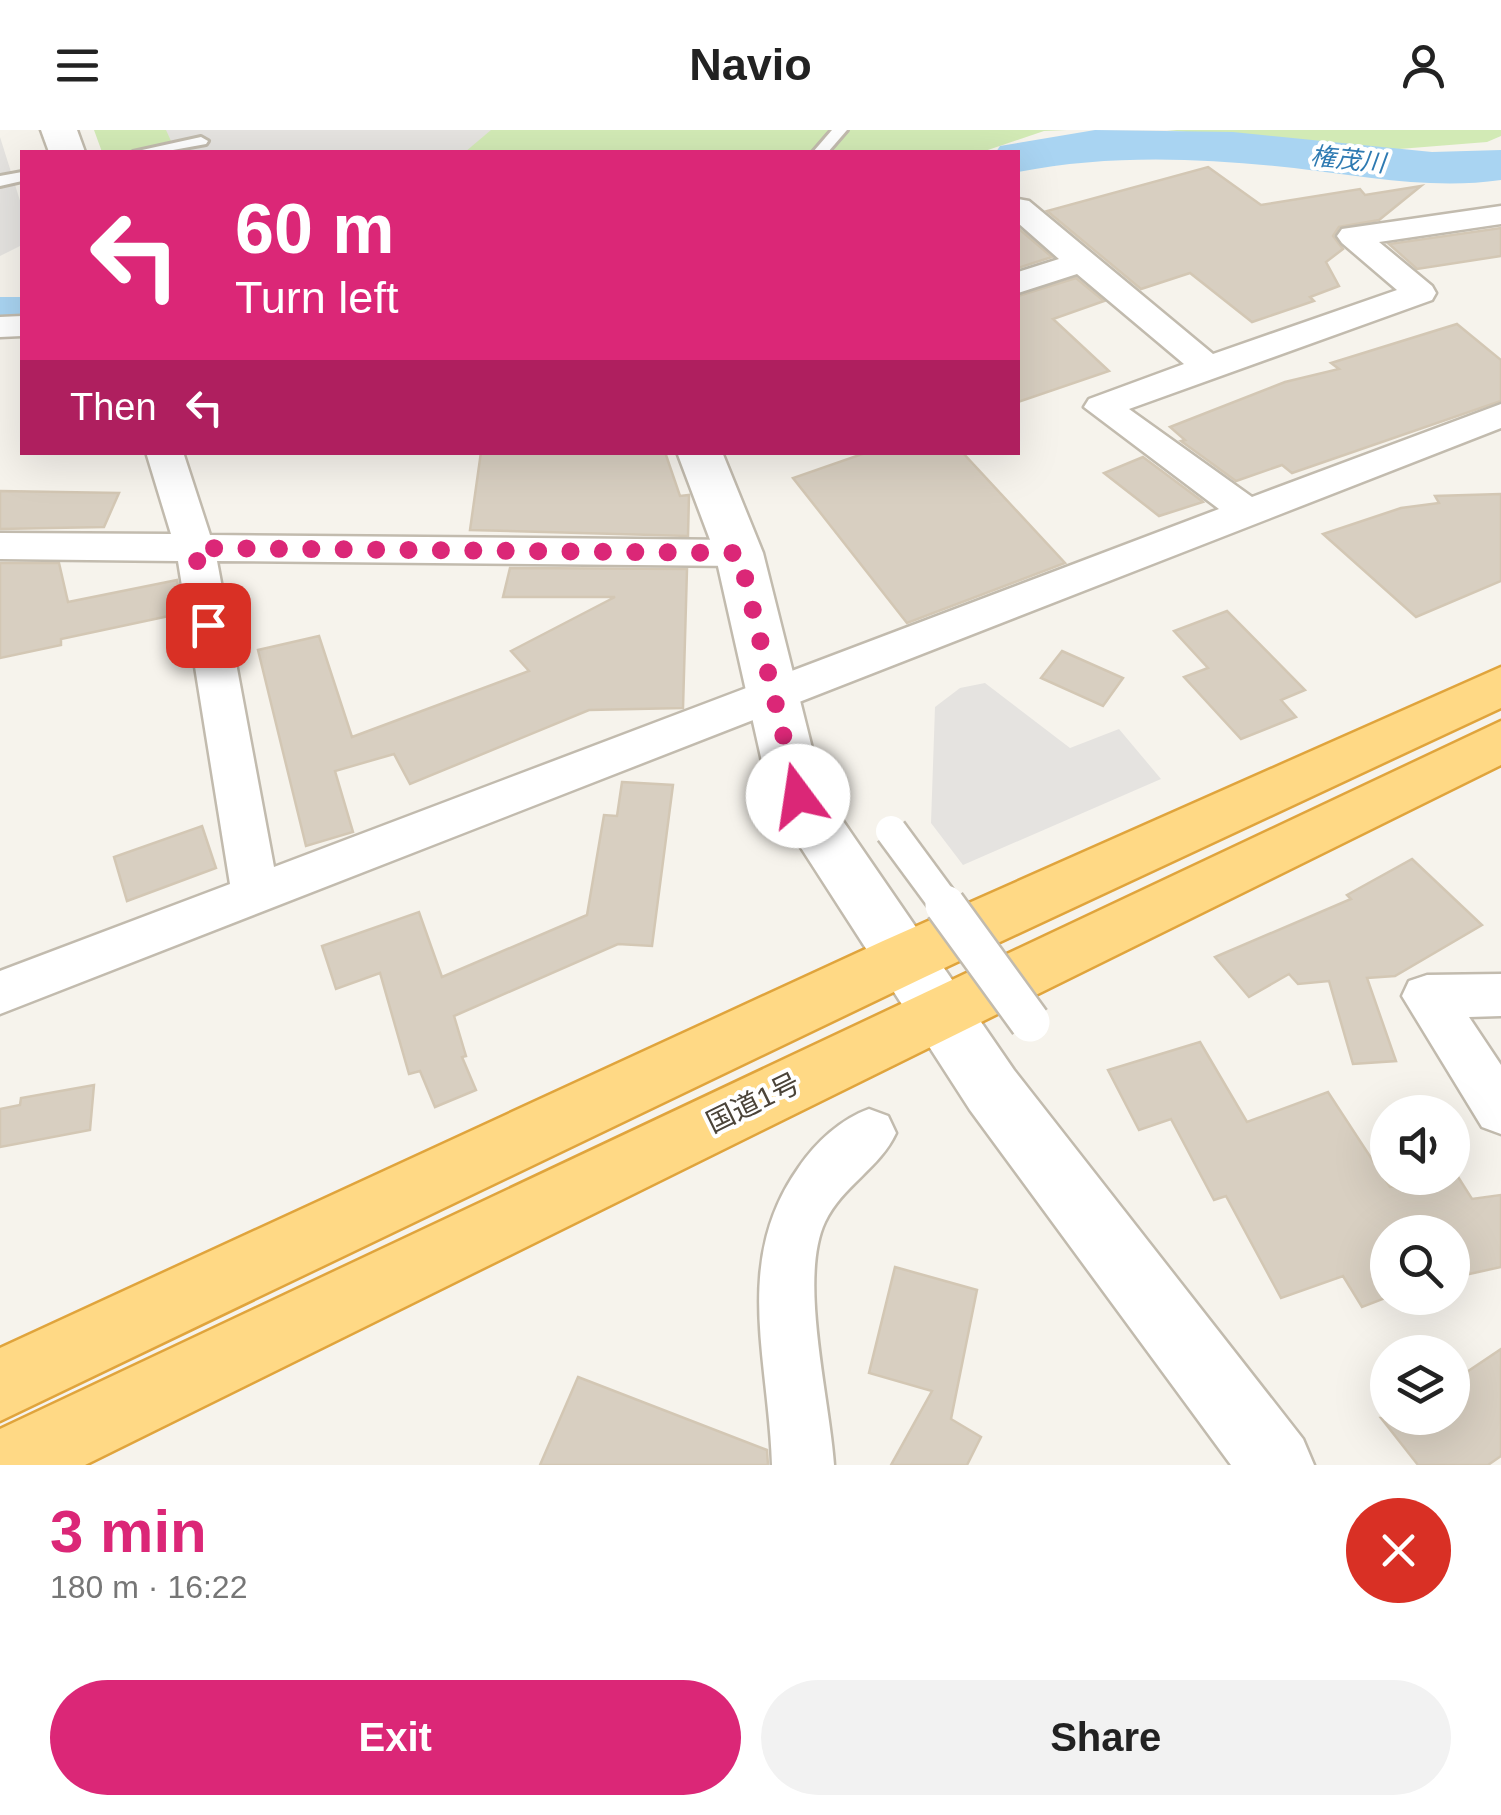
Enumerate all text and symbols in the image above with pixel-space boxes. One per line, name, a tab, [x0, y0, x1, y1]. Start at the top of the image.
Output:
icon: menu	[50, 38, 105, 93]
icon: person	[1396, 38, 1451, 93]
text: Navio	[689, 39, 812, 90]
water label: 権茂川	[1309, 141, 1390, 177]
icon: left	[70, 190, 200, 320]
text: 60 m	[235, 190, 395, 268]
text: Turn left	[235, 272, 398, 323]
icon: left	[177, 380, 232, 435]
text: Then	[70, 386, 157, 428]
pin	[166, 583, 251, 668]
icon: arrive	[181, 598, 236, 653]
position arrow	[746, 744, 850, 848]
street label: 国道1号	[701, 1067, 805, 1139]
map controls	[1370, 1095, 1470, 1435]
button: sound	[1370, 1095, 1470, 1195]
button: search	[1370, 1215, 1470, 1315]
button: layers	[1370, 1335, 1470, 1435]
text: 3 min	[50, 1498, 207, 1565]
button: close	[1346, 1498, 1451, 1603]
text: 180 m · 16:22	[50, 1569, 247, 1605]
button: Exit	[50, 1680, 741, 1795]
button: Share	[761, 1680, 1451, 1795]

